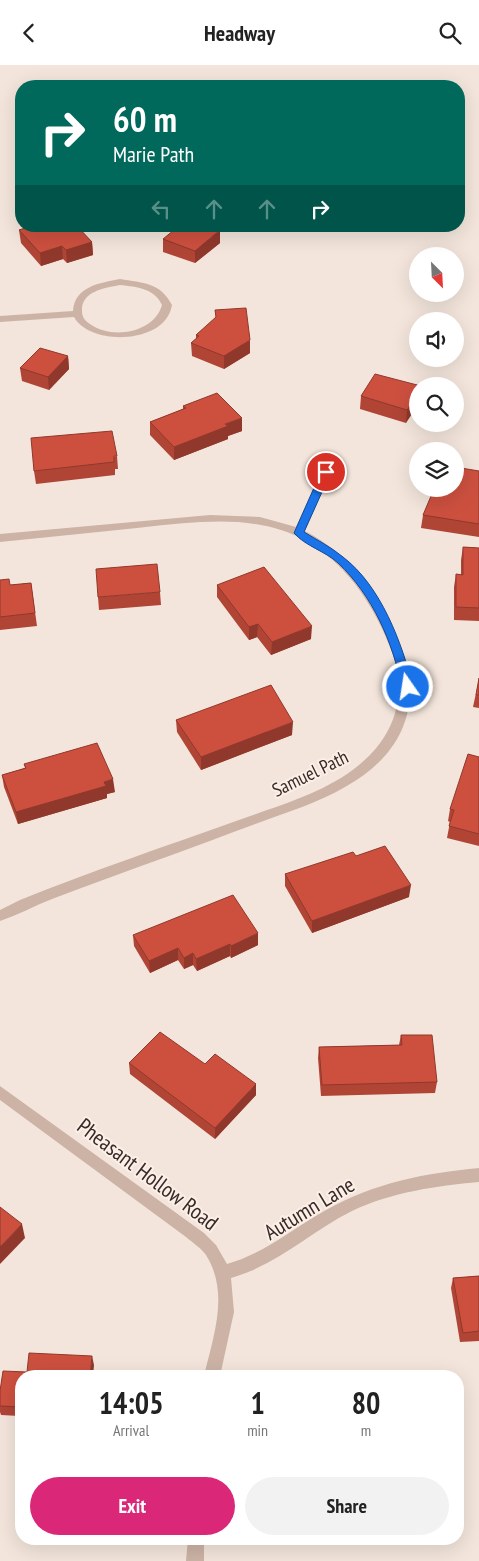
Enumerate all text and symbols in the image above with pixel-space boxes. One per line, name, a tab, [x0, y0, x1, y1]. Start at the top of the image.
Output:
icon: back	[15, 19, 43, 47]
text: Headway	[204, 19, 275, 47]
icon: search	[436, 19, 464, 47]
text: 60 m	[113, 96, 177, 142]
icon: right	[30, 100, 95, 165]
text: Marie Path	[113, 140, 194, 168]
icon: left	[147, 195, 175, 223]
icon: ahead	[200, 195, 228, 223]
icon: ahead	[253, 195, 281, 223]
icon: right	[306, 195, 334, 223]
north arrow	[409, 247, 464, 303]
map controls	[409, 247, 464, 497]
button: sound	[409, 312, 464, 367]
button: search	[409, 377, 464, 432]
button: layers	[409, 442, 464, 497]
pin	[305, 451, 347, 493]
icon: arrive	[312, 458, 340, 486]
position arrow	[381, 660, 433, 712]
street label: Samuel Path	[268, 744, 352, 802]
street label: Pheasant Hollow Road	[72, 1112, 224, 1236]
street label: Autumn Lane	[259, 1170, 359, 1246]
text: 14:05	[99, 1383, 164, 1422]
text: 1	[250, 1383, 265, 1422]
text: 80	[352, 1383, 380, 1422]
text: Arrival	[113, 1420, 149, 1440]
text: min	[247, 1420, 268, 1440]
text: m	[361, 1420, 371, 1440]
button: Exit	[30, 1477, 235, 1535]
button: Share	[245, 1477, 449, 1535]

